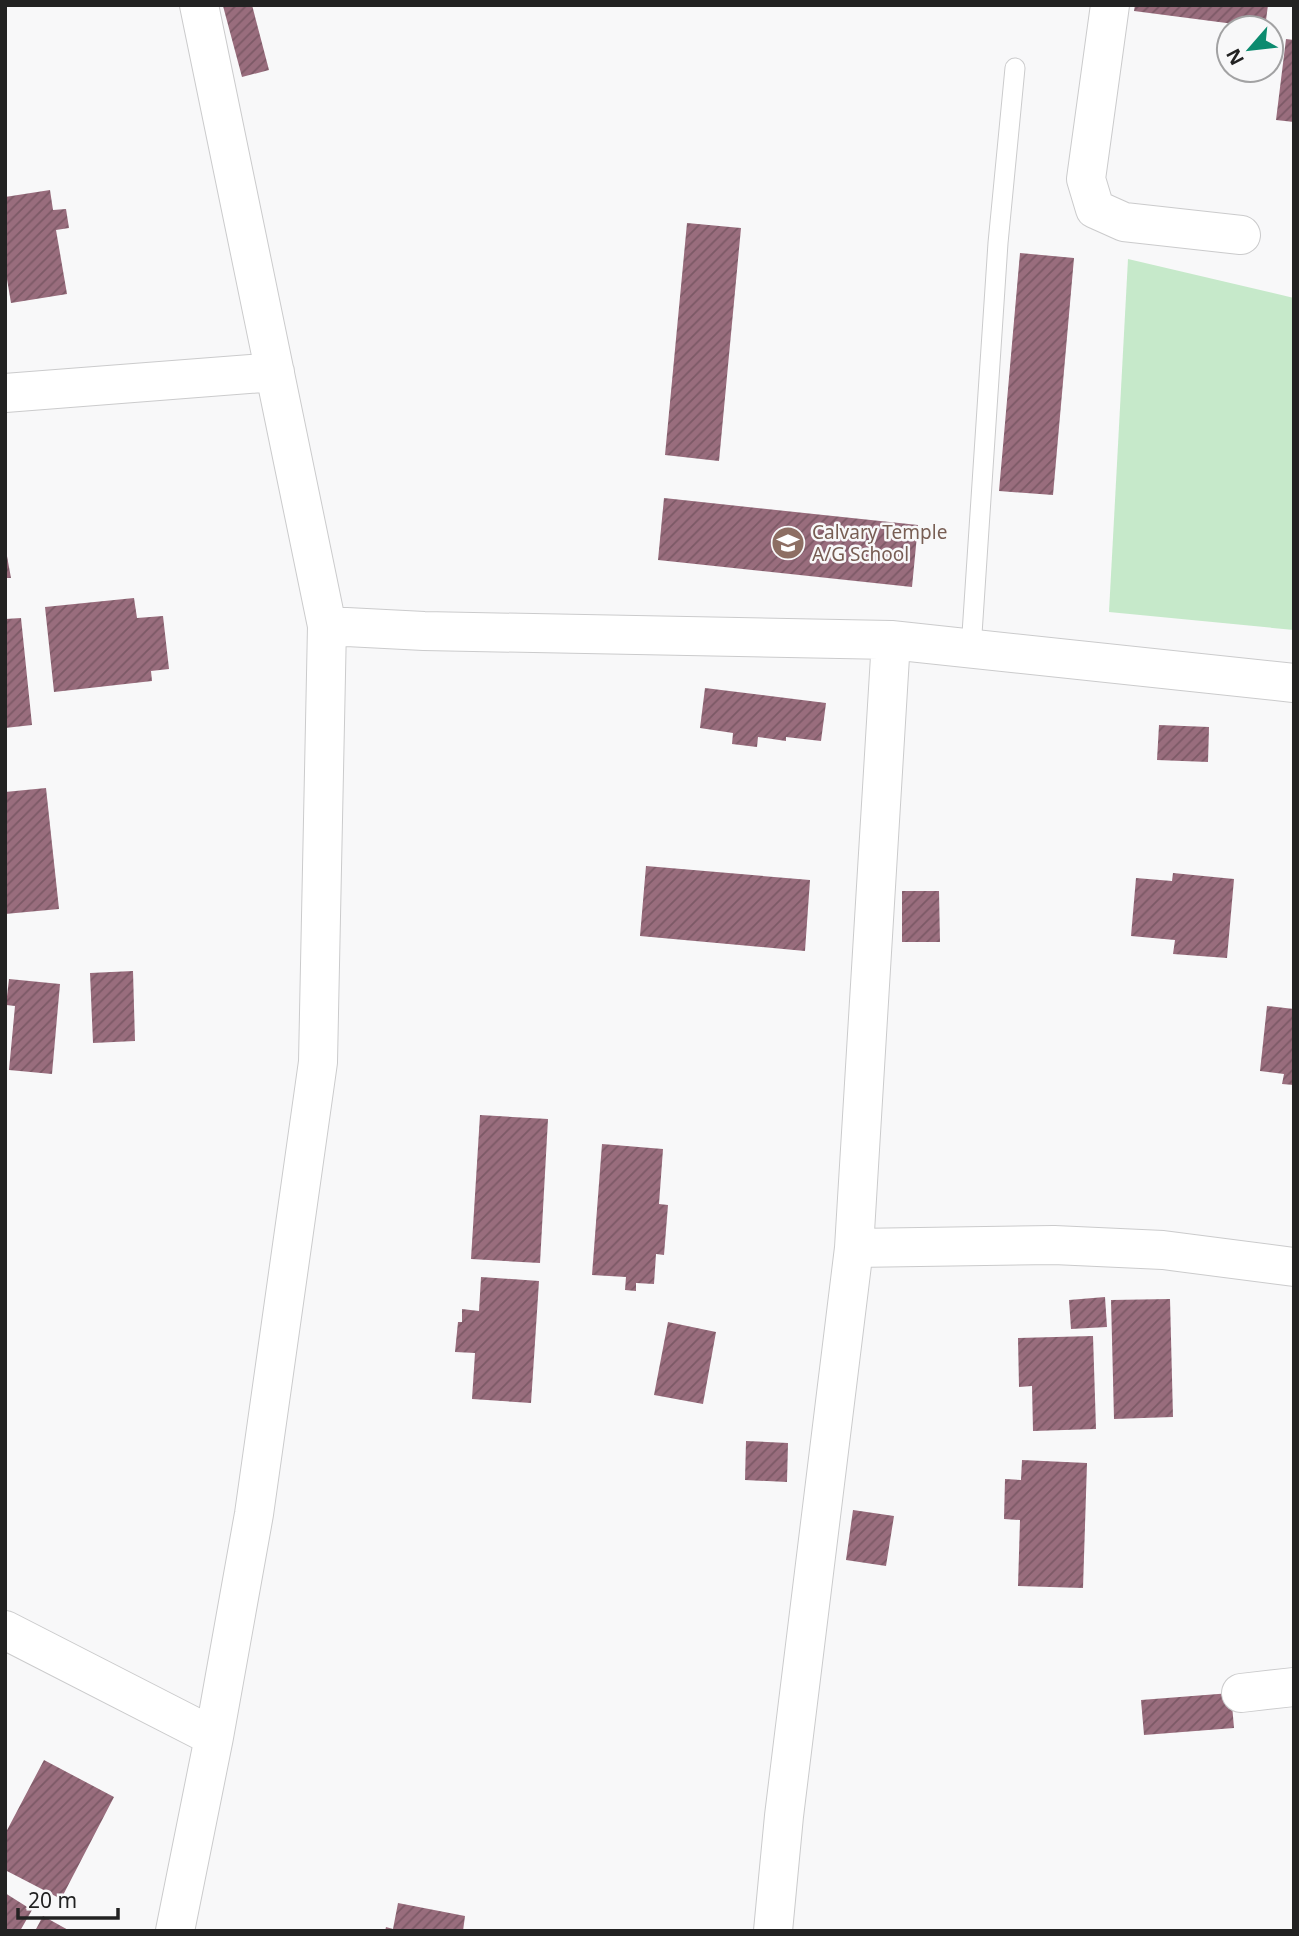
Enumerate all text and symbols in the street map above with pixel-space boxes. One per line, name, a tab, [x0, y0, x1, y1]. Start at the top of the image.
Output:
north arrow	[1215, 14, 1285, 84]
text: N	[1220, 44, 1250, 70]
place label: Calvary Temple A/G School	[812, 519, 947, 567]
school or university icon: Calvary Temple A/G School	[769, 524, 807, 562]
scale bar	[18, 1876, 117, 1920]
text: 20 m	[28, 1886, 77, 1914]

